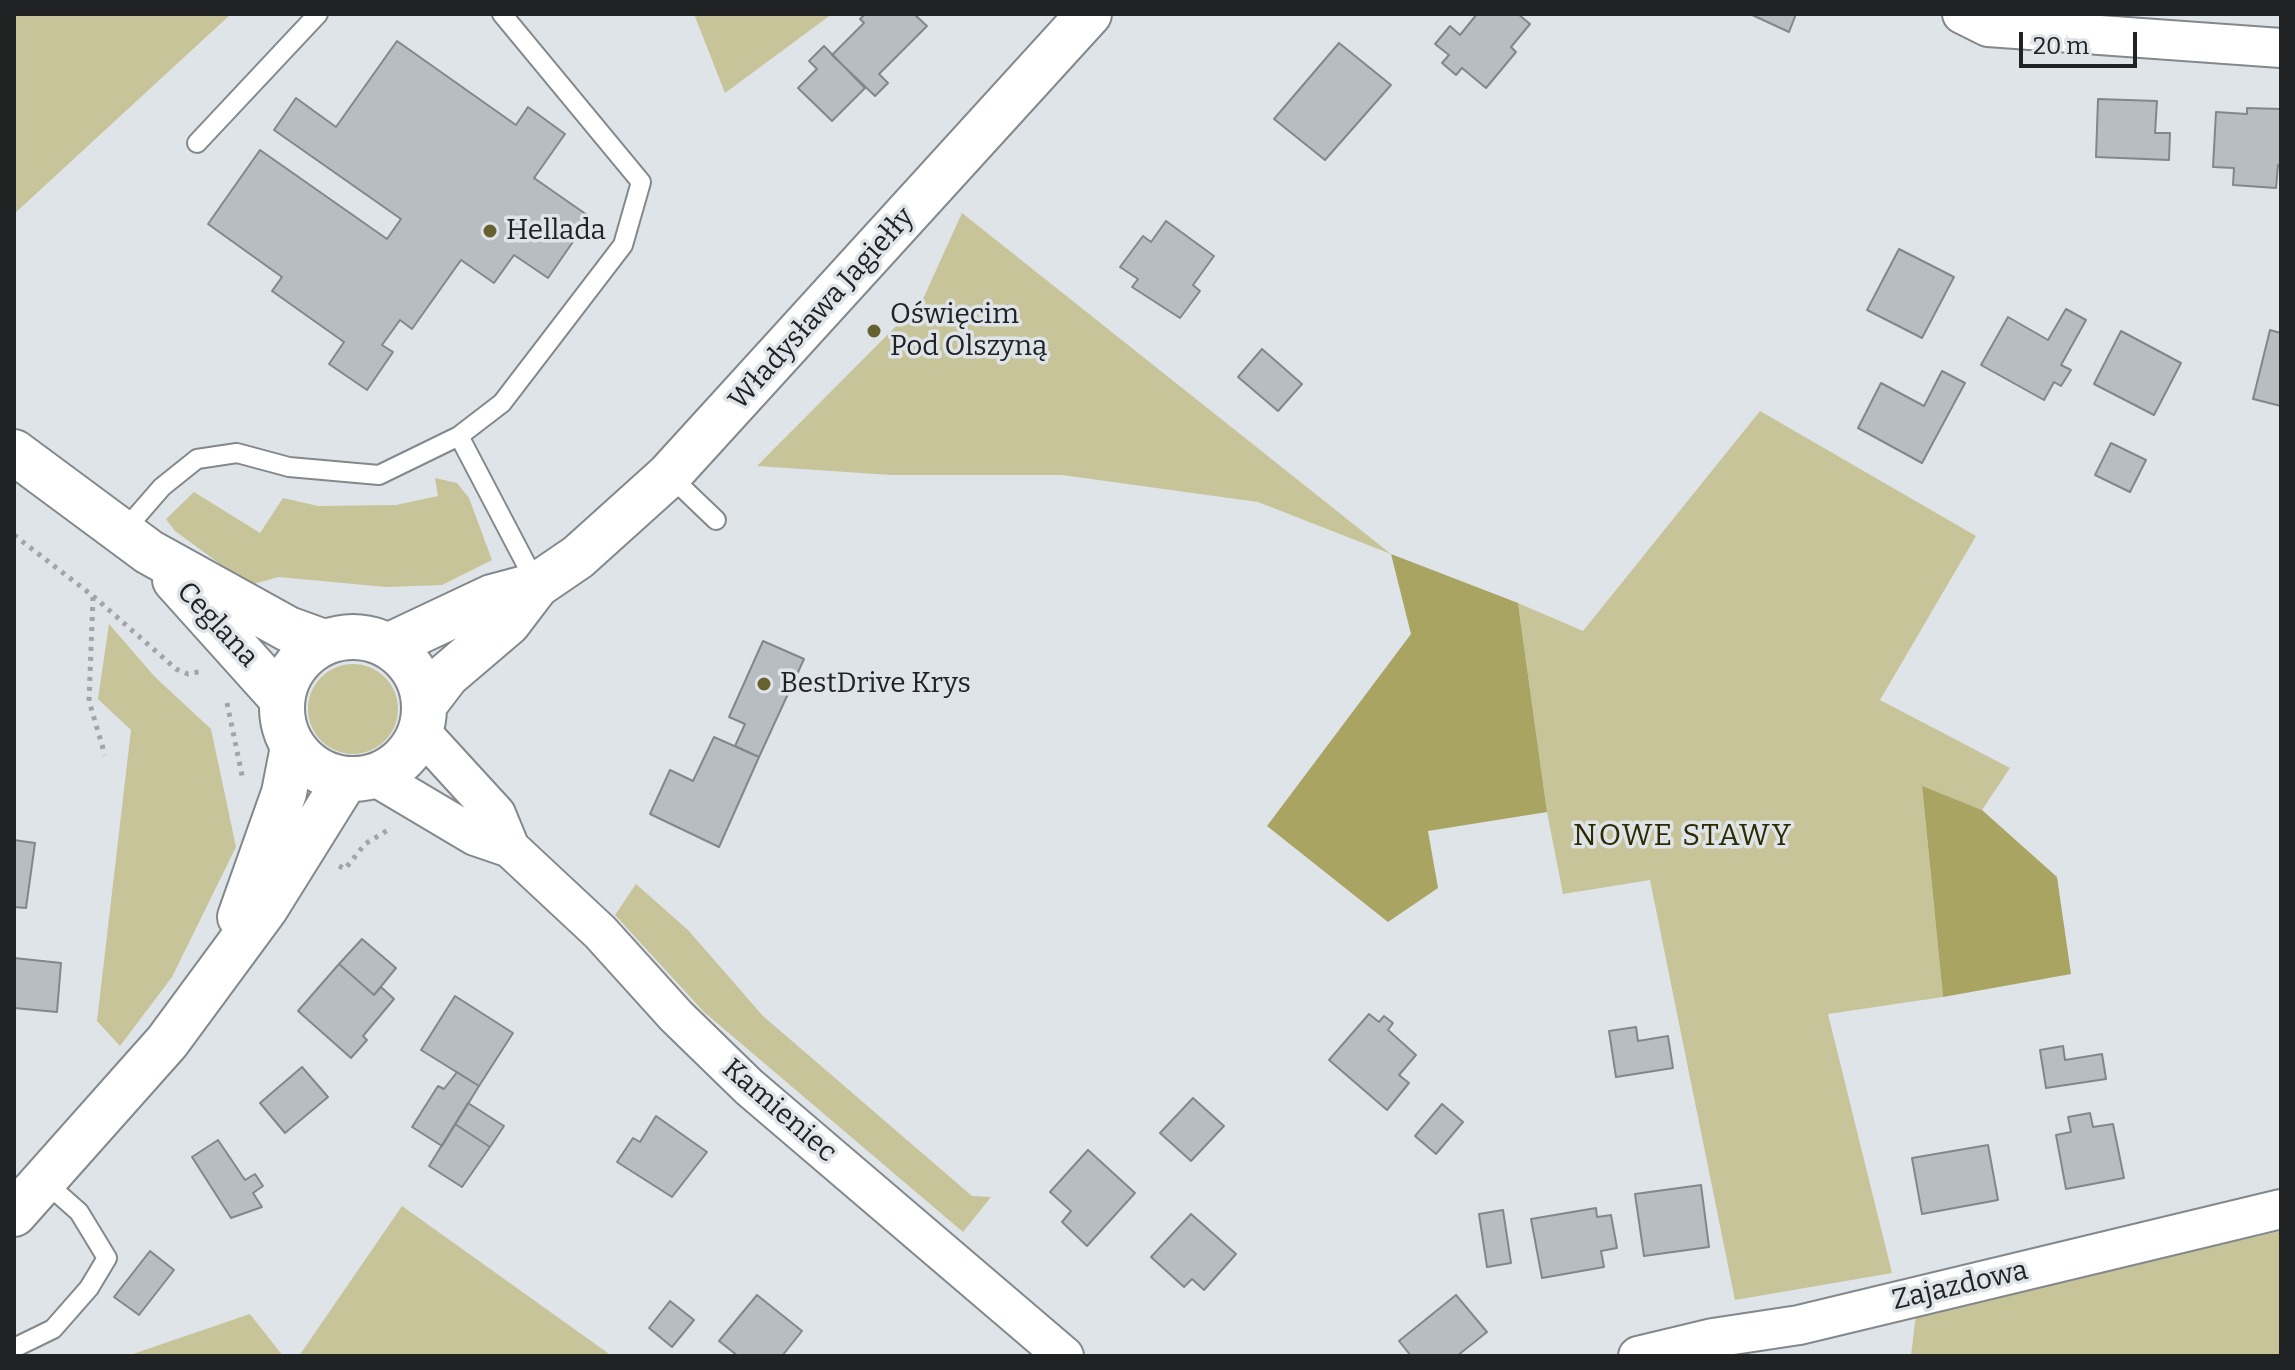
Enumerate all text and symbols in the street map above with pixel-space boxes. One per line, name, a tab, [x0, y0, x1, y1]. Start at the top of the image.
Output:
scale bar	[2023, 16, 2141, 66]
text: 20 m	[2033, 32, 2089, 60]
street label: Władysława Jagiełły	[722, 201, 922, 417]
place label: Hellada	[506, 214, 606, 248]
marker: Hellada	[481, 222, 499, 240]
place label: Oświęcim Pod Olszyną	[890, 298, 1047, 364]
marker: Oświęcim Pod Olszyną	[865, 322, 883, 340]
street label: Ceglana	[169, 576, 265, 674]
place label: BestDrive Krys	[780, 667, 971, 701]
marker: BestDrive Krys	[755, 675, 773, 693]
district label: NOWE STAWY	[1573, 819, 1793, 855]
street label: Kamieniec	[715, 1052, 843, 1170]
street label: Zajazdowa	[1889, 1254, 2031, 1318]

